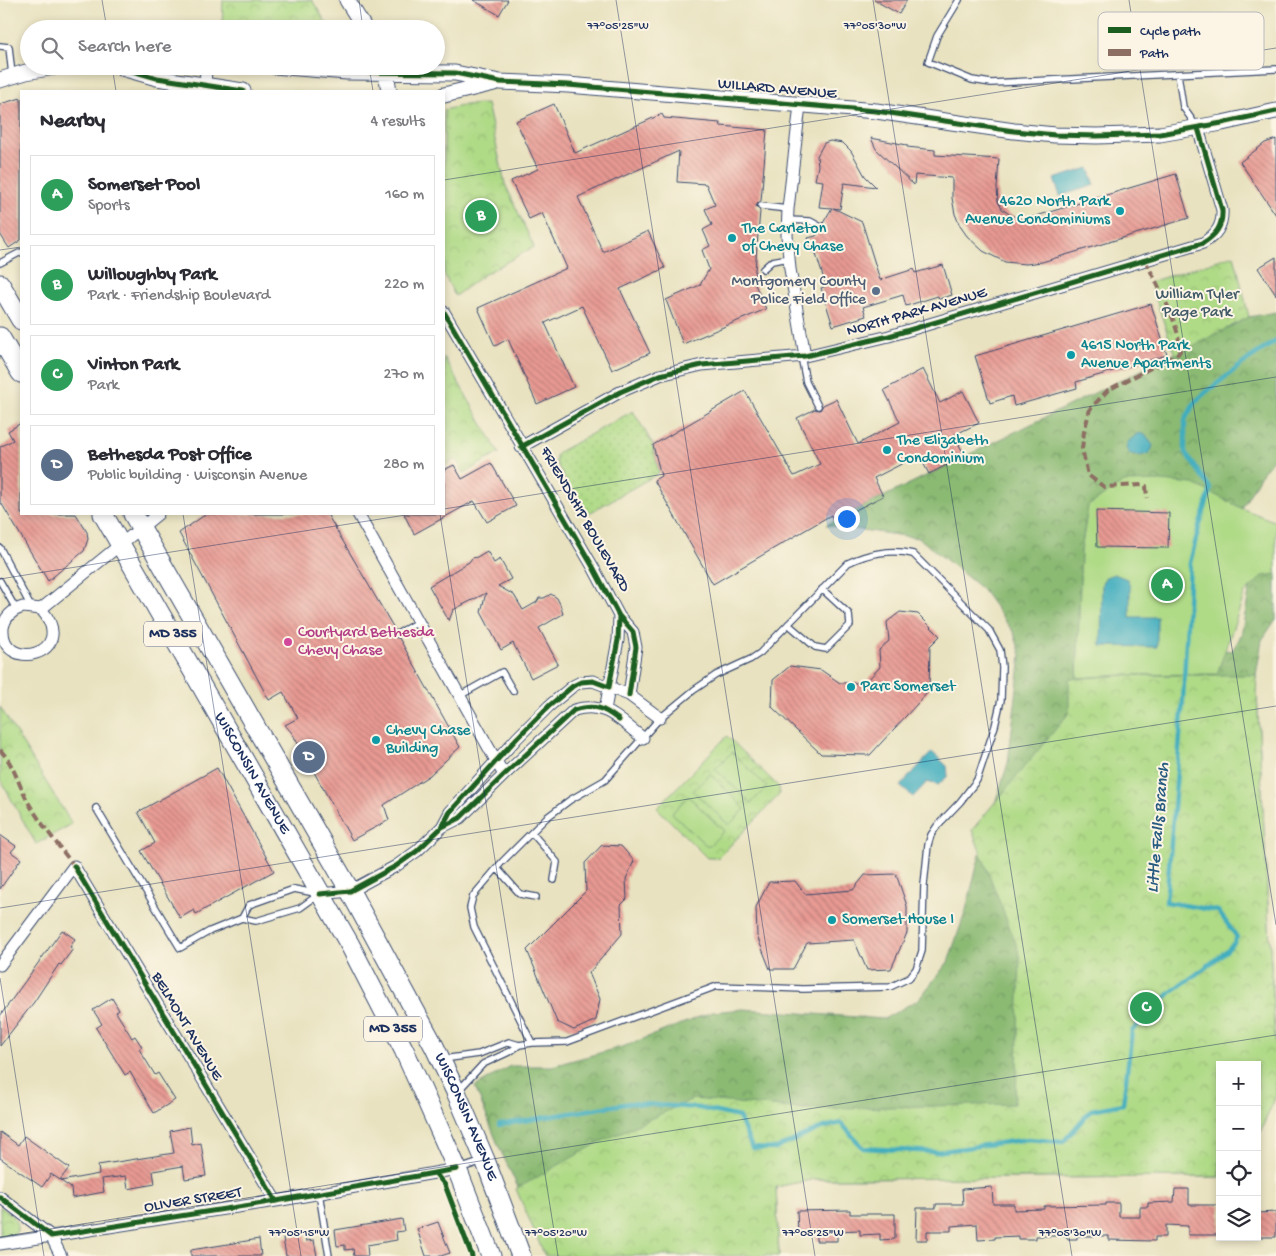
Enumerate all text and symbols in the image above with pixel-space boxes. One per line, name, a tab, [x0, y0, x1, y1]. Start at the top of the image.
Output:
legend	[1098, 12, 1264, 70]
search box	[20, 20, 445, 75]
text: 77°05'25"W	[586, 20, 649, 34]
text: 77°05'30"W	[843, 20, 906, 34]
text: Cycle path	[1140, 24, 1201, 41]
icon: search	[38, 34, 66, 62]
text: Search here	[78, 36, 172, 59]
text: Path	[1139, 46, 1169, 63]
street label: WILLARD AVENUE	[717, 75, 838, 105]
text: Nearby	[40, 110, 105, 135]
text: 4 results	[370, 113, 425, 132]
text: Somerset Pool	[88, 174, 200, 197]
text: A	[52, 186, 62, 205]
text: 160 m	[385, 186, 424, 205]
place label: 4620 North Park Avenue Condominiums	[965, 193, 1112, 230]
text: Sports	[88, 197, 130, 216]
pin: B	[465, 197, 497, 235]
marker: 4620 North Park Avenue Condominiums	[1114, 205, 1126, 217]
place label: The Carleton of Chevy Chase	[741, 220, 844, 257]
marker: The Carleton of Chevy Chase	[726, 232, 738, 244]
text: Willoughby Park	[88, 264, 217, 287]
place label: Montgomery County Police Field Office	[732, 273, 867, 310]
text: B	[53, 276, 61, 295]
text: 220 m	[384, 276, 424, 295]
street label: NORTH PARK AVENUE	[845, 284, 990, 342]
marker: Montgomery County Police Field Office	[870, 285, 882, 297]
park label: William Tyler Page Park	[1155, 286, 1240, 323]
text: Park · Friendship Boulevard	[88, 287, 270, 306]
place label: 4615 North Park Avenue Apartments	[1081, 337, 1212, 374]
marker: 4615 North Park Avenue Apartments	[1065, 349, 1077, 361]
text: Vinton Park	[88, 354, 179, 377]
text: C	[53, 366, 61, 385]
text: 270 m	[384, 366, 424, 385]
text: Park	[88, 377, 119, 396]
place label: The Elizabeth Condominium	[896, 432, 989, 469]
street label: FRIENDSHIP BOULEVARD	[534, 443, 634, 596]
text: Bethesda Post Office	[88, 444, 252, 467]
marker: The Elizabeth Condominium	[881, 444, 893, 456]
text: D	[52, 456, 62, 475]
text: 280 m	[383, 456, 424, 475]
text: Public building · Wisconsin Avenue	[88, 467, 307, 486]
your location	[834, 506, 860, 532]
pin: A	[1151, 566, 1183, 604]
road number: MD 355	[144, 622, 202, 646]
place label: Courtyard Bethesda Chevy Chase	[298, 624, 435, 661]
marker: Courtyard Bethesda Chevy Chase	[282, 636, 294, 648]
place label: Parc Somerset	[860, 678, 957, 697]
marker: Parc Somerset	[845, 681, 857, 693]
street label: WISCONSIN AVENUE	[209, 709, 295, 839]
place label: Chevy Chase Building	[385, 722, 471, 759]
marker: Chevy Chase Building	[370, 734, 382, 746]
pin: D	[293, 738, 325, 776]
water label: Little Falls Branch	[1143, 762, 1175, 894]
place label: Somerset House I	[842, 911, 954, 930]
marker: Somerset House I	[826, 914, 838, 926]
street label: BELMONT AVENUE	[146, 968, 226, 1086]
pin: C	[1130, 989, 1162, 1027]
road number: MD 355	[364, 1016, 422, 1042]
street label: WISCONSIN AVENUE	[429, 1050, 502, 1184]
map controls	[1216, 1061, 1261, 1241]
button: +	[1216, 1061, 1261, 1106]
button: −	[1216, 1106, 1261, 1151]
button: locate	[1216, 1151, 1261, 1196]
street label: OLIVER STREET	[143, 1184, 244, 1218]
button: layers	[1216, 1196, 1261, 1241]
text: 77°05'15"W	[268, 1227, 329, 1241]
text: 77°05'20"W	[524, 1227, 587, 1241]
text: 77°05'25"W	[781, 1227, 844, 1241]
text: 77°05'30"W	[1038, 1227, 1101, 1241]

